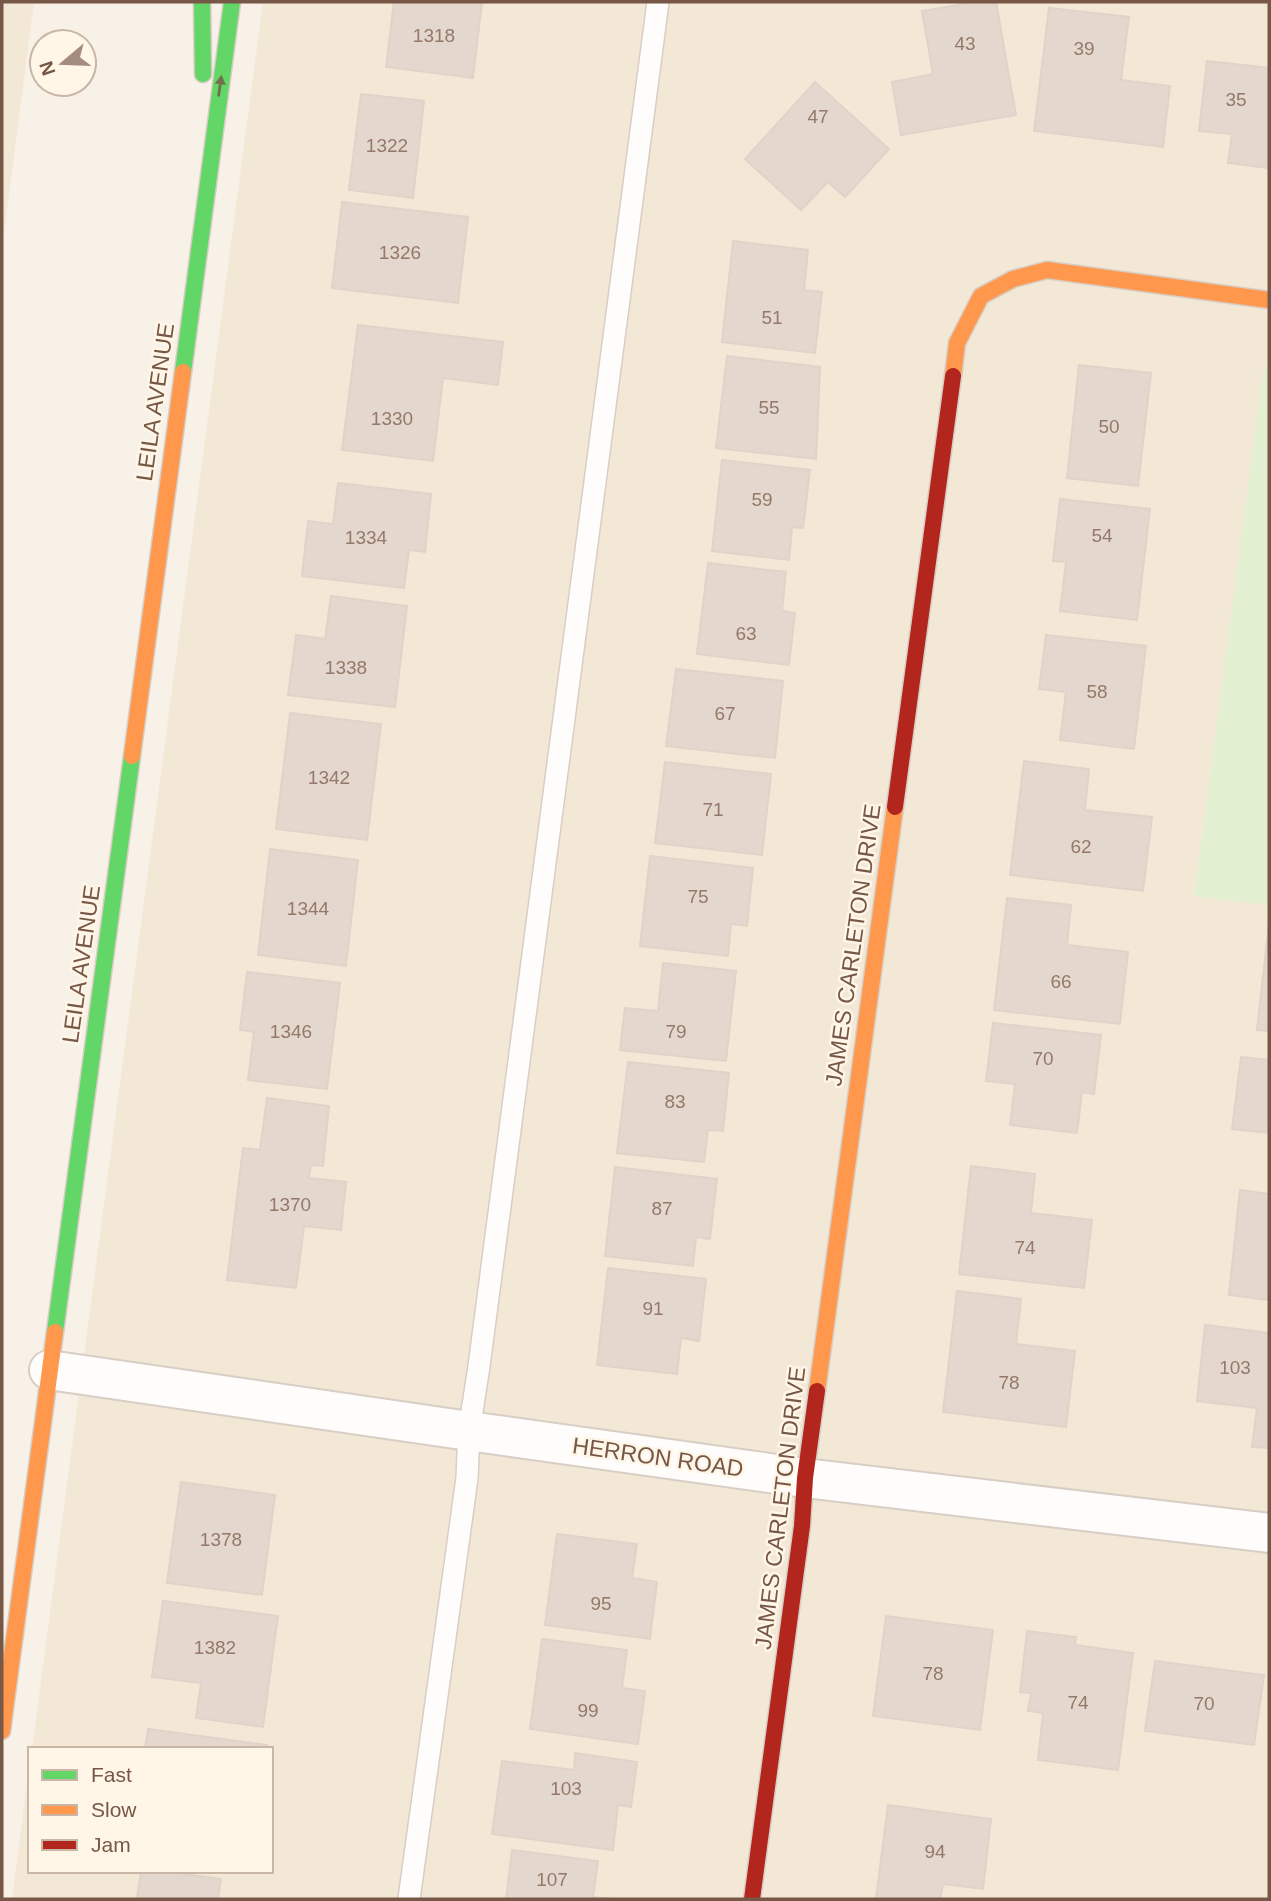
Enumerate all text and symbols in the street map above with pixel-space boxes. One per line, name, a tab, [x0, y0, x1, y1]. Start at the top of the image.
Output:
house number: 1318	[413, 25, 455, 46]
north arrow	[28, 28, 98, 98]
house number: 43	[954, 33, 976, 54]
house number: 39	[1073, 38, 1095, 59]
text: N	[35, 58, 60, 78]
one-way arrow	[215, 75, 226, 97]
house number: 35	[1225, 89, 1247, 110]
house number: 47	[807, 106, 829, 127]
house number: 1322	[366, 135, 408, 156]
house number: 1326	[379, 242, 421, 263]
house number: 51	[761, 307, 783, 328]
street label: LEILA AVENUE	[131, 321, 179, 483]
house number: 55	[758, 397, 780, 418]
house number: 1330	[371, 408, 413, 429]
house number: 50	[1098, 416, 1120, 437]
house number: 59	[751, 489, 773, 510]
house number: 54	[1091, 525, 1113, 546]
house number: 1334	[345, 527, 388, 548]
house number: 63	[735, 623, 757, 644]
house number: 1338	[325, 657, 367, 678]
house number: 58	[1086, 681, 1108, 702]
house number: 67	[714, 703, 736, 724]
house number: 1342	[308, 767, 350, 788]
house number: 71	[702, 799, 724, 820]
street label: JAMES CARLETON DRIVE	[820, 802, 886, 1088]
house number: 62	[1070, 836, 1092, 857]
street label: LEILA AVENUE	[57, 883, 105, 1045]
house number: 75	[687, 886, 709, 907]
house number: 1344	[287, 898, 330, 919]
house number: 66	[1050, 971, 1072, 992]
house number: 1346	[270, 1021, 312, 1042]
house number: 79	[665, 1021, 687, 1042]
house number: 70	[1032, 1048, 1054, 1069]
house number: 83	[664, 1091, 686, 1112]
house number: 1370	[269, 1194, 311, 1215]
house number: 87	[651, 1198, 673, 1219]
house number: 74	[1014, 1237, 1036, 1258]
house number: 91	[642, 1298, 664, 1319]
house number: 103	[1219, 1357, 1251, 1378]
street label: JAMES CARLETON DRIVE	[750, 1365, 810, 1651]
house number: 78	[998, 1372, 1020, 1393]
street label: HERRON ROAD	[571, 1432, 745, 1482]
house number: 1378	[200, 1529, 242, 1550]
house number: 95	[590, 1593, 612, 1614]
house number: 1382	[194, 1637, 236, 1658]
house number: 78	[922, 1663, 944, 1684]
house number: 74	[1067, 1692, 1089, 1713]
house number: 70	[1193, 1693, 1215, 1714]
house number: 99	[577, 1700, 599, 1721]
legend	[28, 1747, 273, 1873]
text: Fast	[91, 1763, 132, 1786]
house number: 103	[550, 1778, 582, 1799]
text: Slow	[91, 1798, 137, 1821]
text: Jam	[91, 1833, 131, 1856]
house number: 94	[924, 1841, 946, 1862]
house number: 107	[536, 1869, 568, 1890]

